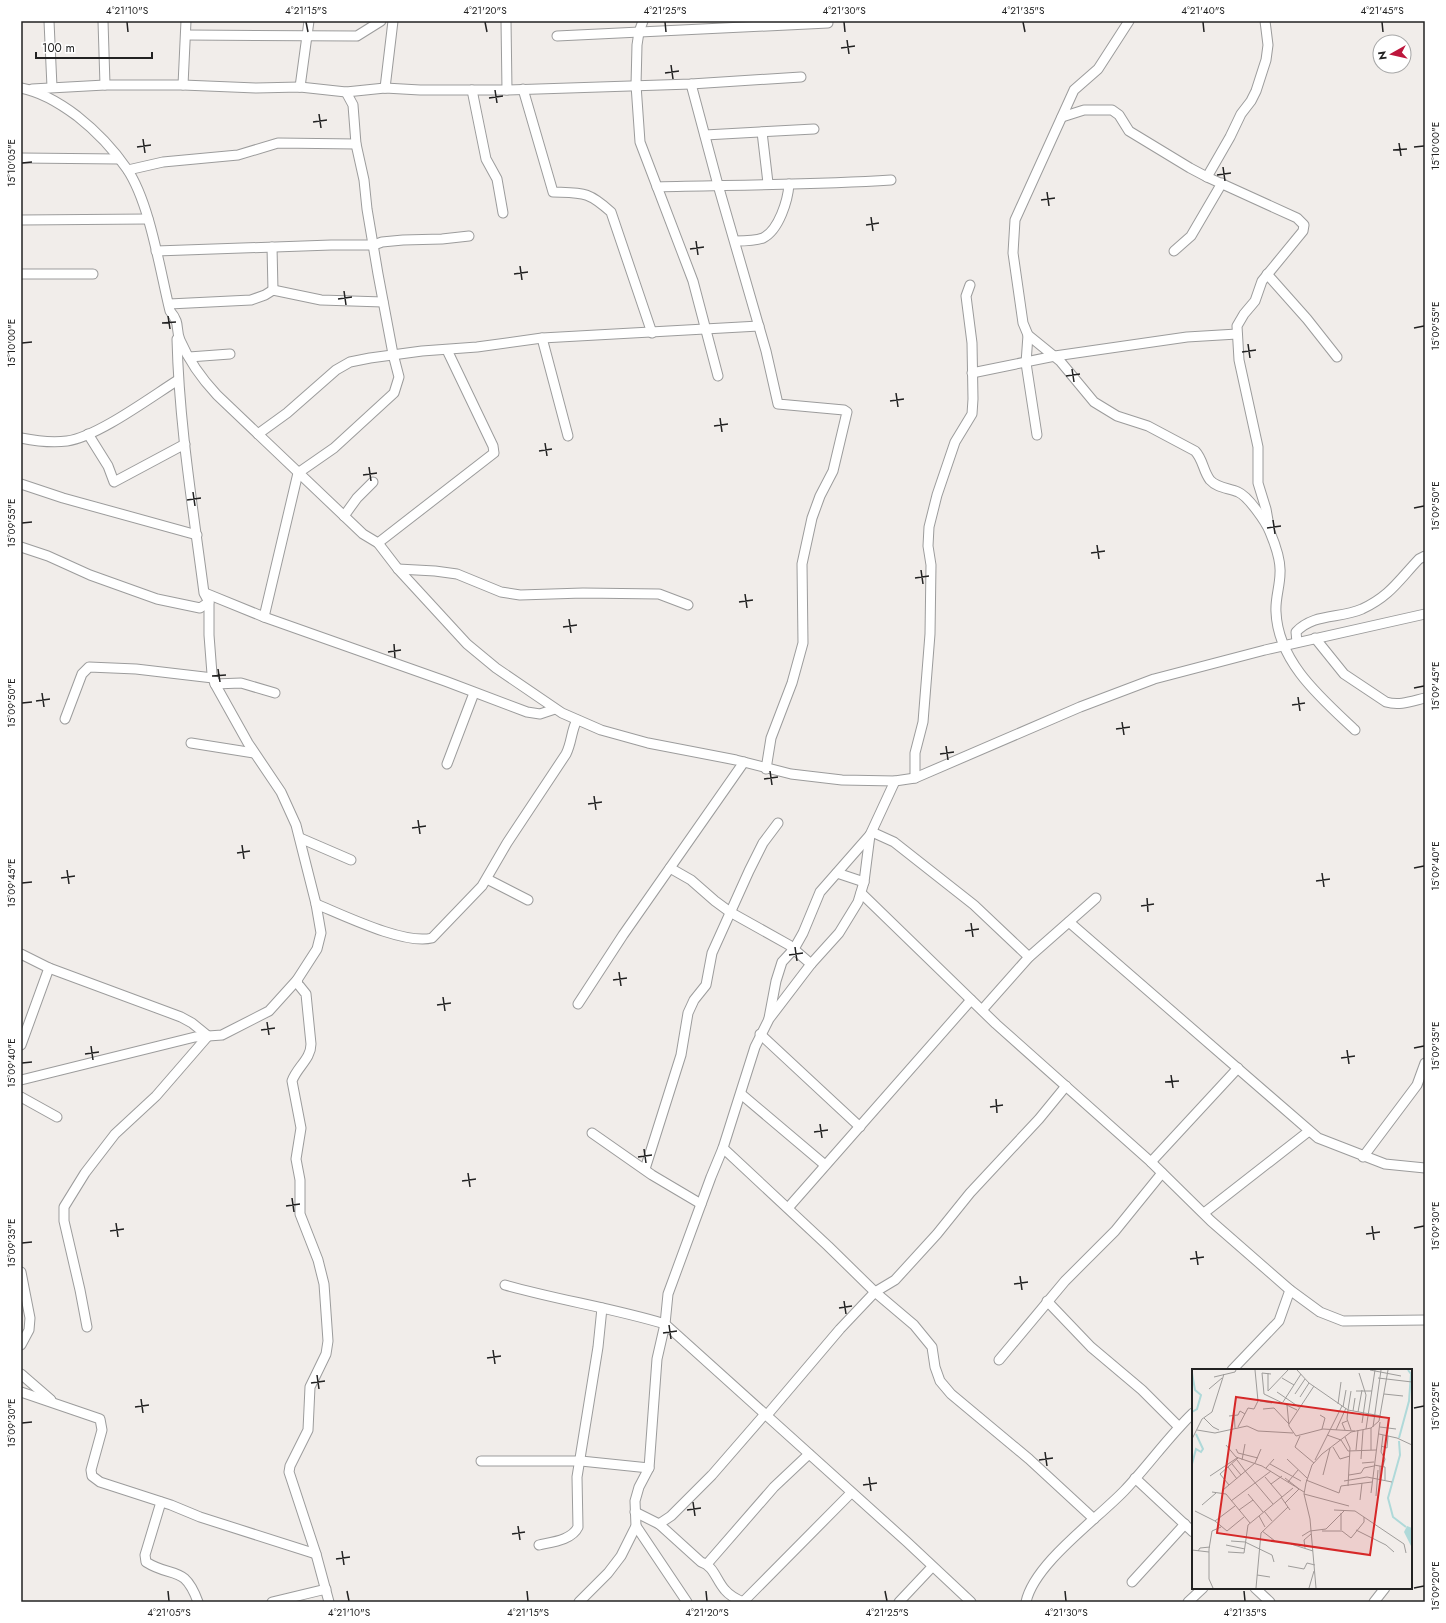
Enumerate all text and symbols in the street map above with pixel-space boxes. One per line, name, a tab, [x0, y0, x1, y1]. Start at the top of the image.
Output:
text: 4°21'10"S	[106, 3, 149, 18]
text: 4°21'15"S	[285, 3, 327, 18]
text: 4°21'20"S	[463, 3, 507, 18]
text: 4°21'25"S	[643, 3, 687, 18]
text: 4°21'30"S	[822, 3, 866, 18]
text: 4°21'35"S	[1002, 3, 1045, 18]
text: 4°21'40"S	[1181, 3, 1225, 18]
text: 4°21'45"S	[1360, 3, 1404, 18]
scale bar	[36, 34, 152, 60]
north arrow	[1372, 34, 1412, 74]
text: 100 m	[42, 39, 75, 57]
text: N	[1374, 50, 1391, 61]
text: 15°10'00"E	[1428, 122, 1443, 170]
text: 15°10'05"E	[4, 139, 19, 187]
text: 15°09'55"E	[1428, 302, 1443, 350]
text: 15°10'00"E	[4, 319, 19, 367]
text: 15°09'50"E	[1428, 481, 1443, 531]
text: 15°09'55"E	[4, 499, 19, 547]
text: 15°09'45"E	[1428, 661, 1443, 711]
text: 15°09'50"E	[4, 678, 19, 728]
text: 15°09'40"E	[1428, 841, 1443, 891]
text: 15°09'45"E	[4, 858, 19, 908]
text: 15°09'35"E	[1428, 1022, 1443, 1070]
text: 15°09'40"E	[4, 1038, 19, 1088]
text: 15°09'30"E	[1428, 1201, 1443, 1251]
text: 15°09'35"E	[4, 1219, 19, 1267]
inset map	[1192, 1369, 1412, 1589]
text: 15°09'25"E	[1428, 1381, 1443, 1431]
text: 15°09'30"E	[4, 1398, 19, 1448]
text: 15°09'20"E	[1428, 1561, 1443, 1611]
text: 4°21'05"S	[147, 1605, 191, 1620]
text: 4°21'10"S	[328, 1605, 371, 1620]
text: 4°21'15"S	[507, 1605, 549, 1620]
text: 4°21'20"S	[685, 1605, 729, 1620]
text: 4°21'25"S	[865, 1605, 909, 1620]
text: 4°21'30"S	[1044, 1605, 1088, 1620]
text: 4°21'35"S	[1224, 1605, 1267, 1620]

